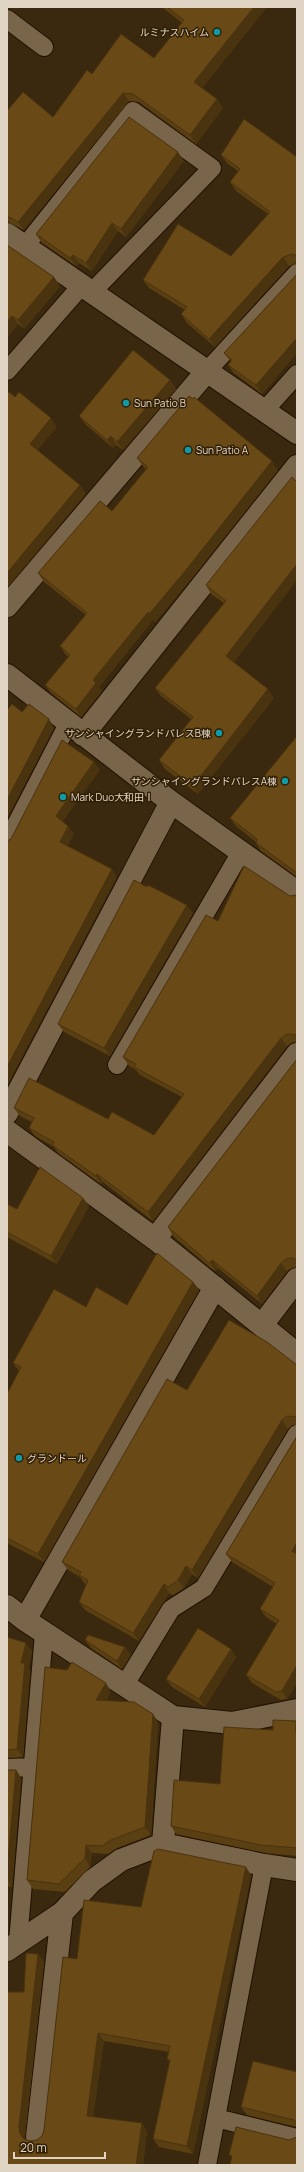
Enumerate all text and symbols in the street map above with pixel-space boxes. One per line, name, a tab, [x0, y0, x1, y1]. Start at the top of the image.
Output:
place label: ルミナスハイム	[139, 25, 209, 39]
marker: ルミナスハイム	[212, 27, 222, 37]
place label: Sun Patio B	[134, 396, 186, 410]
marker: Sun Patio B	[121, 398, 131, 408]
place label: Sun Patio A	[196, 443, 249, 457]
marker: Sun Patio A	[183, 445, 193, 455]
place label: サンシャイングランドパレスB棟	[65, 726, 211, 740]
marker: サンシャイングランドパレスB棟	[214, 728, 224, 738]
place label: サンシャイングランドパレスA棟	[131, 774, 277, 788]
marker: サンシャイングランドパレスA棟	[280, 776, 290, 786]
place label: Mark Duo大和田Ⅰ	[71, 790, 154, 804]
marker: Mark Duo大和田Ⅰ	[58, 792, 68, 802]
place label: グランドール	[27, 1451, 87, 1465]
marker: グランドール	[14, 1453, 24, 1463]
scale bar	[14, 2134, 105, 2160]
text: 20 m	[20, 2139, 47, 2156]

